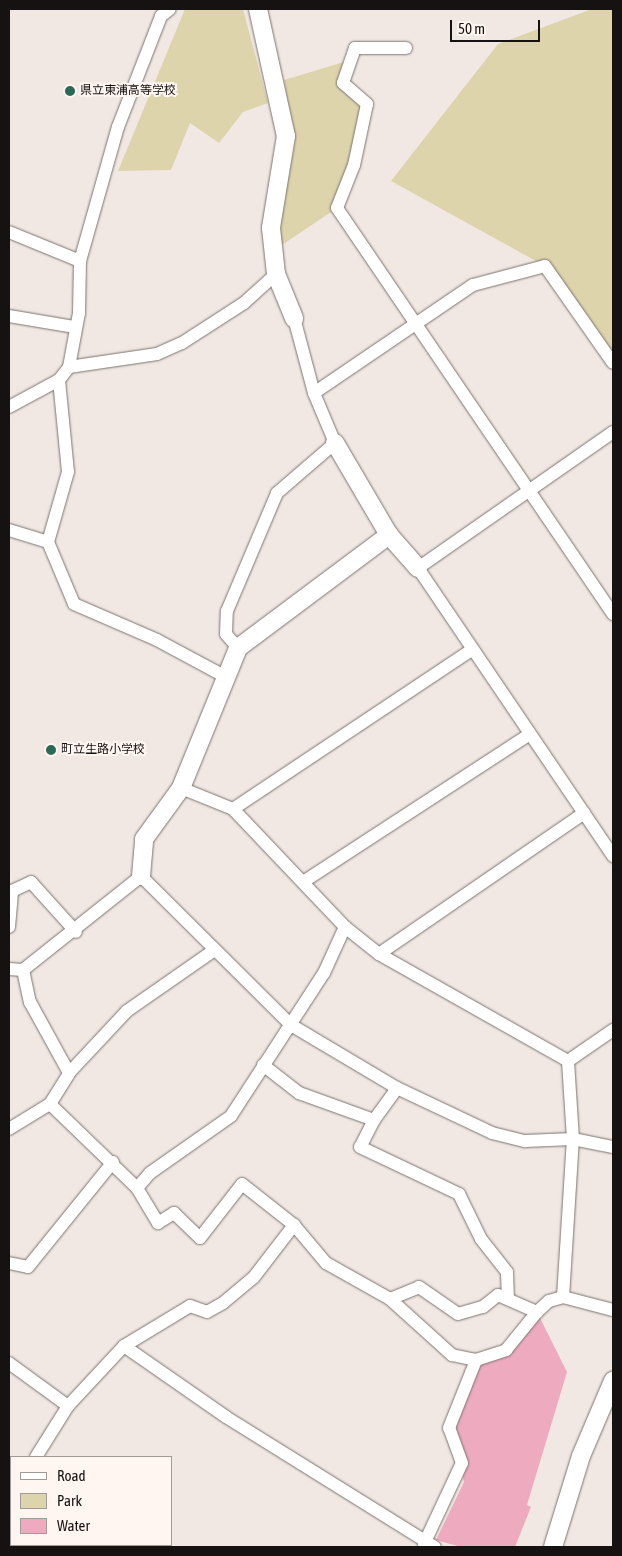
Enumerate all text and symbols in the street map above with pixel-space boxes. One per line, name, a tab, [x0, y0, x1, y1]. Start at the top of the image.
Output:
scale bar	[452, 10, 542, 42]
text: 50 m	[458, 20, 485, 37]
place label: 県立東浦高等学校	[80, 84, 176, 98]
marker: 県立東浦高等学校	[64, 85, 76, 97]
place label: 町立生路小学校	[61, 743, 145, 757]
marker: 町立生路小学校	[45, 744, 57, 756]
legend	[10, 1456, 172, 1546]
text: Road	[57, 1467, 86, 1484]
text: Park	[57, 1492, 82, 1509]
text: Water	[57, 1517, 90, 1534]

